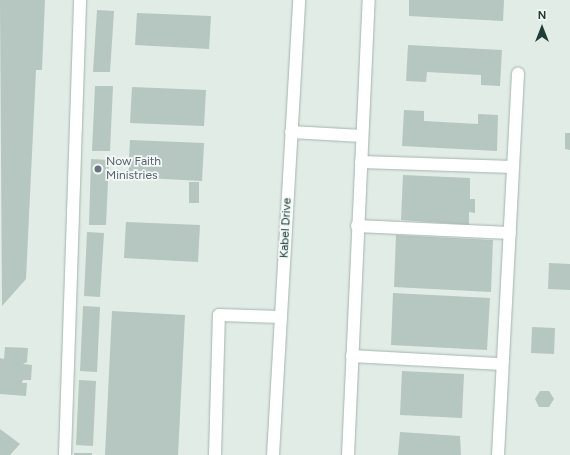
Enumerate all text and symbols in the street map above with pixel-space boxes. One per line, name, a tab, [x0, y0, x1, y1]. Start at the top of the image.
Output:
north arrow	[522, 8, 562, 48]
text: N	[538, 9, 546, 22]
place label: Now Faith Ministries	[106, 155, 161, 183]
marker: Now Faith Ministries	[93, 164, 103, 174]
street label: Kabel Drive	[277, 198, 295, 258]

